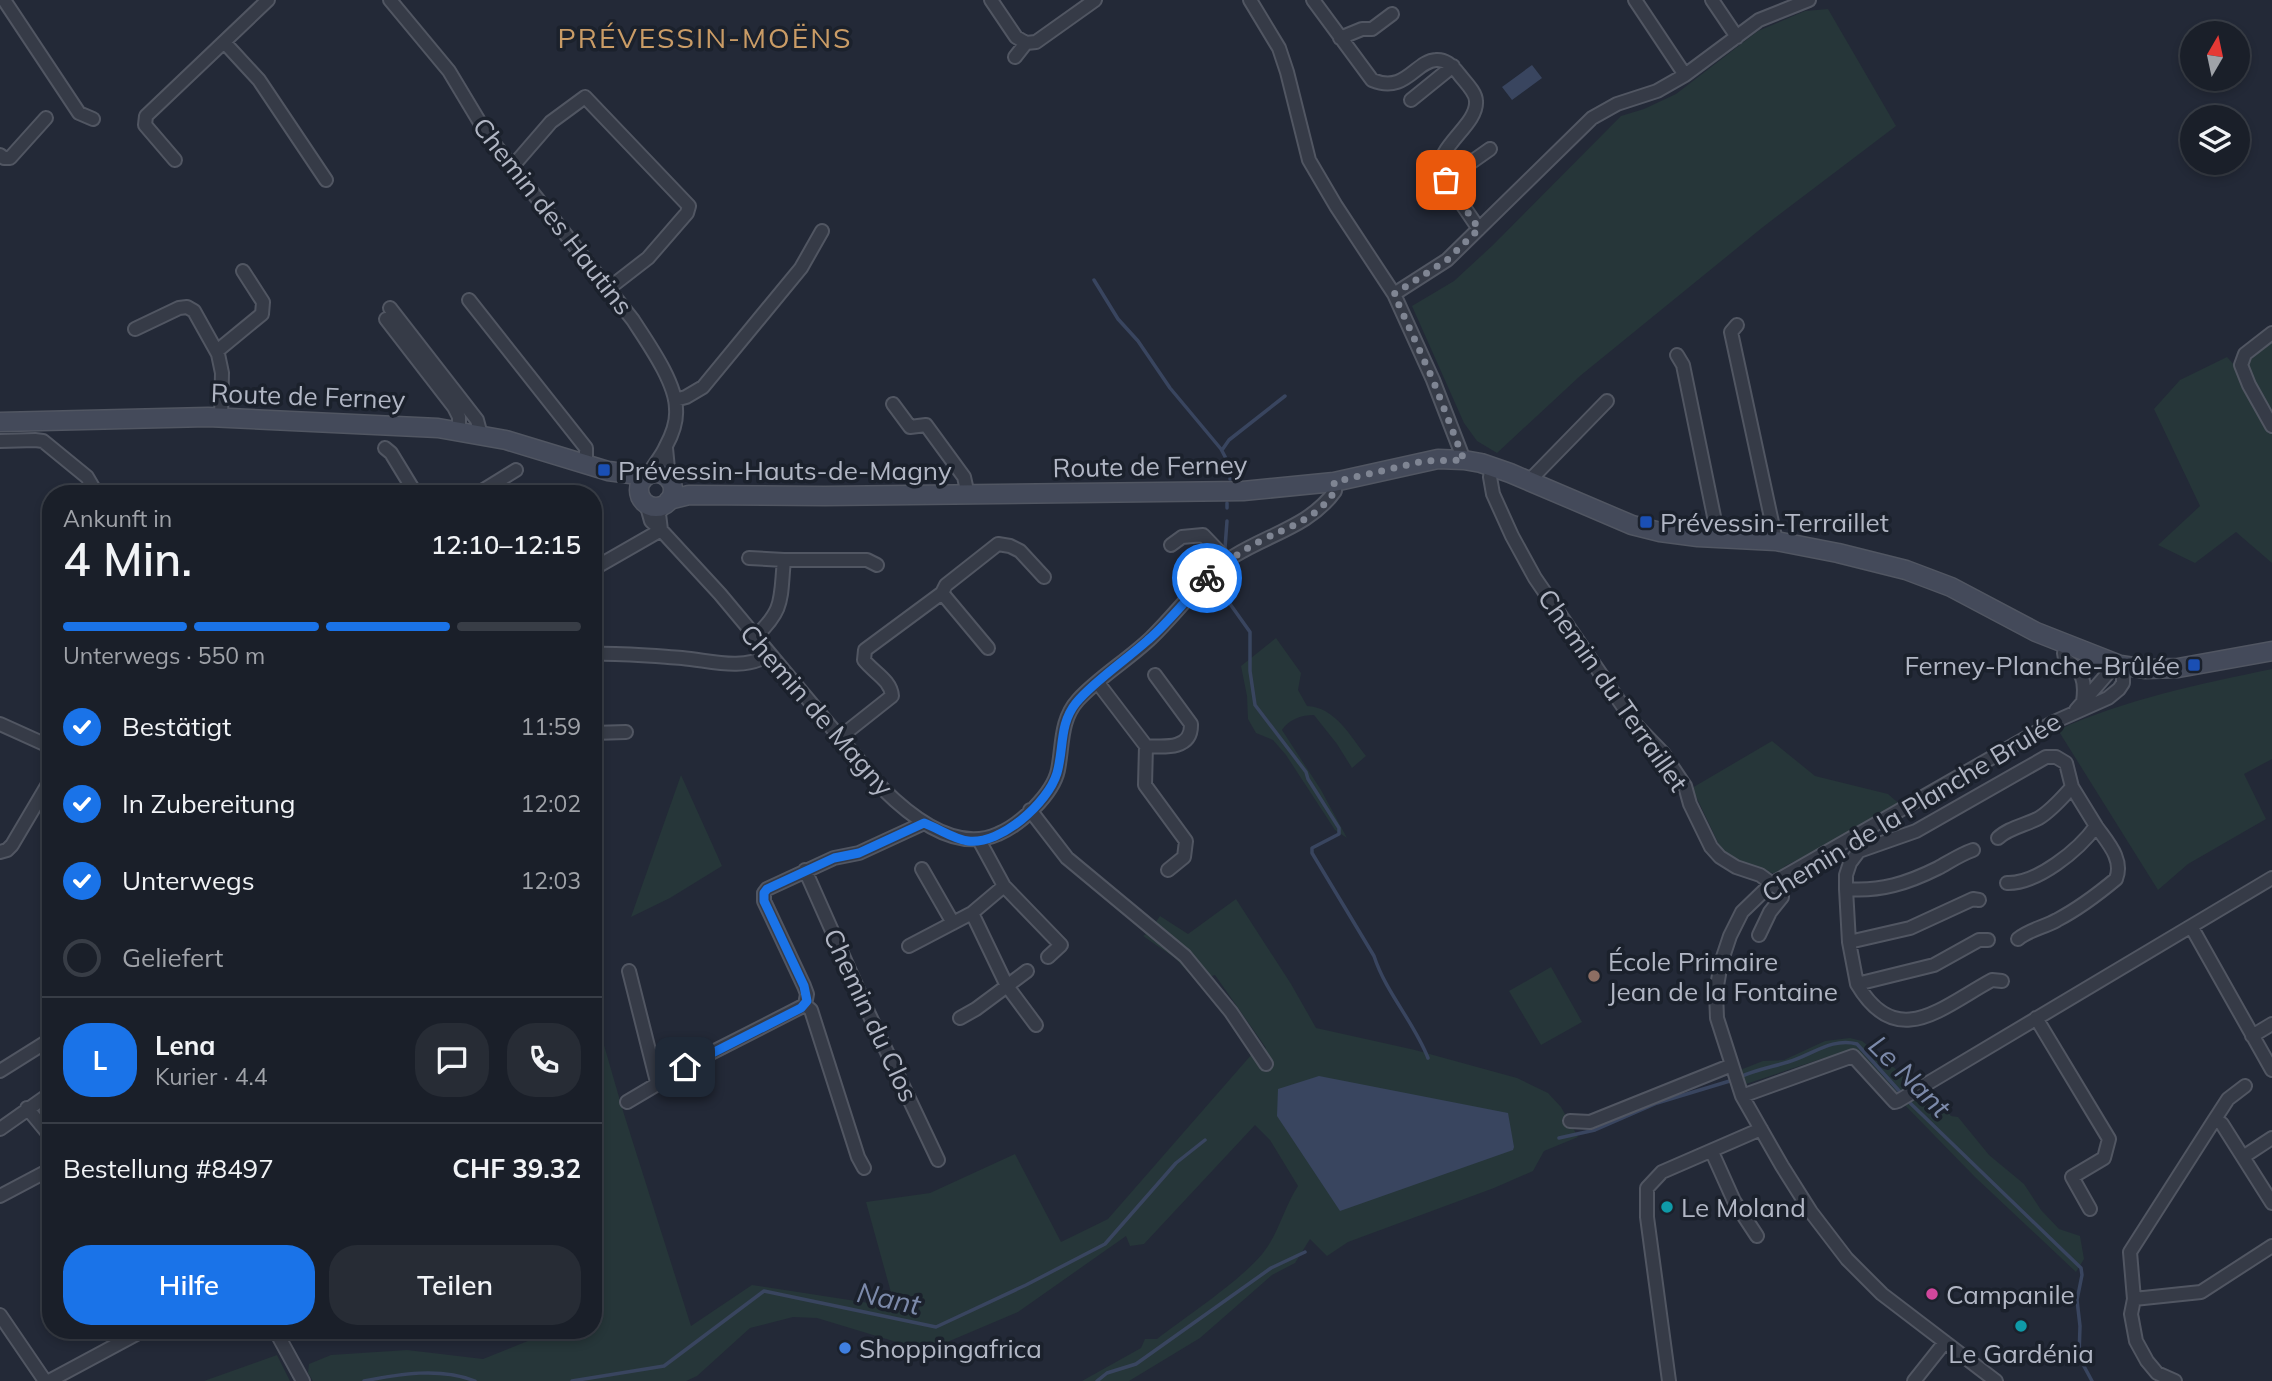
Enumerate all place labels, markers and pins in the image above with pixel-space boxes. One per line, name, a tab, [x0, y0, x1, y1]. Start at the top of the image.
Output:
pin	[1416, 150, 1476, 210]
place label: Prévessin-Hauts-de-Magny	[618, 454, 952, 487]
marker: Prévessin-Hauts-de-Magny	[596, 462, 612, 478]
place label: Prévessin-Terraillet	[1660, 506, 1889, 539]
marker: Prévessin-Terraillet	[1638, 514, 1654, 530]
place label: Ferney-Planche-Brûlée	[1904, 649, 2180, 682]
marker: Ferney-Planche-Brûlée	[2186, 657, 2202, 673]
place label: École Primaire Jean de la Fontaine	[1608, 945, 1838, 1008]
marker: École Primaire Jean de la Fontaine	[1586, 968, 1602, 984]
pin	[655, 1037, 715, 1097]
place label: Le Moland	[1681, 1191, 1806, 1224]
marker: Le Moland	[1659, 1199, 1675, 1215]
place label: Campanile	[1946, 1278, 2075, 1311]
marker: Campanile	[1924, 1286, 1940, 1302]
marker: Le Gardénia	[2013, 1318, 2029, 1334]
place label: Shoppingafrica	[859, 1332, 1042, 1365]
place label: Le Gardénia	[1948, 1337, 2094, 1370]
marker: Shoppingafrica	[837, 1340, 853, 1356]

